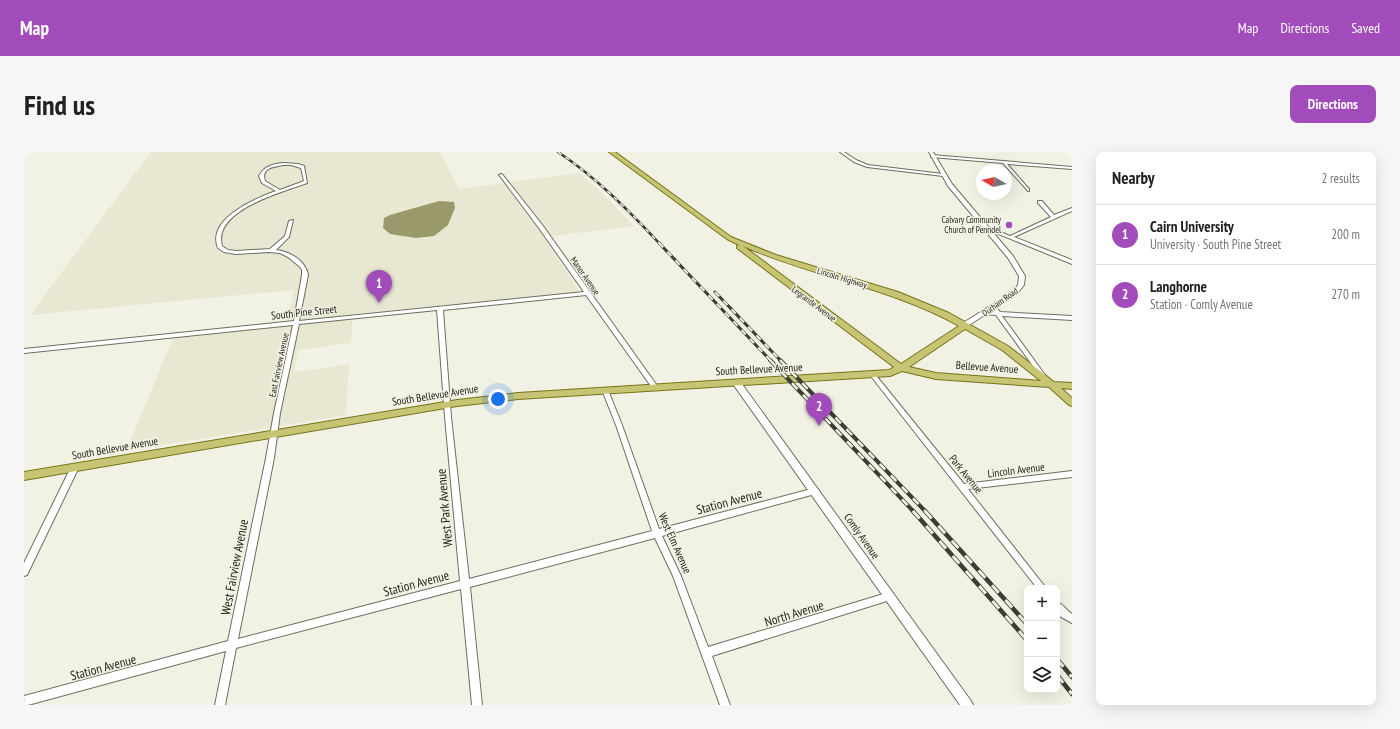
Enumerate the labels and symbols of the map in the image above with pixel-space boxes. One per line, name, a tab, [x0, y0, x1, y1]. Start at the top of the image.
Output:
north arrow	[976, 164, 1012, 200]
place label: Calvary Community Church of Penndel	[942, 214, 1002, 235]
marker: Calvary Community Church of Penndel	[1004, 220, 1014, 230]
street label: Manor Avenue	[568, 255, 603, 297]
street label: Lincoln Highway	[816, 265, 869, 290]
pin: 1	[366, 270, 392, 303]
street label: Legrande Avenue	[790, 283, 839, 324]
street label: Durham Road	[980, 285, 1020, 318]
street label: South Pine Street	[270, 302, 338, 322]
street label: East Fairview Avenue	[266, 332, 291, 398]
street label: Bellevue Avenue	[955, 358, 1019, 376]
street label: South Bellevue Avenue	[715, 360, 803, 378]
street label: South Bellevue Avenue	[391, 381, 480, 409]
your location	[488, 389, 508, 409]
pin: 2	[806, 393, 832, 426]
street label: South Bellevue Avenue	[71, 433, 160, 462]
street label: Park Avenue	[946, 452, 986, 497]
street label: Lincoln Avenue	[987, 459, 1046, 480]
street label: West Park Avenue	[433, 468, 456, 548]
street label: Station Avenue	[694, 485, 764, 518]
street label: West Elm Avenue	[655, 510, 695, 576]
street label: Comly Avenue	[841, 510, 883, 562]
street label: West Fairview Avenue	[217, 518, 252, 616]
street label: Station Avenue	[381, 567, 451, 600]
street label: North Avenue	[762, 596, 826, 631]
street label: Station Avenue	[68, 651, 138, 684]

